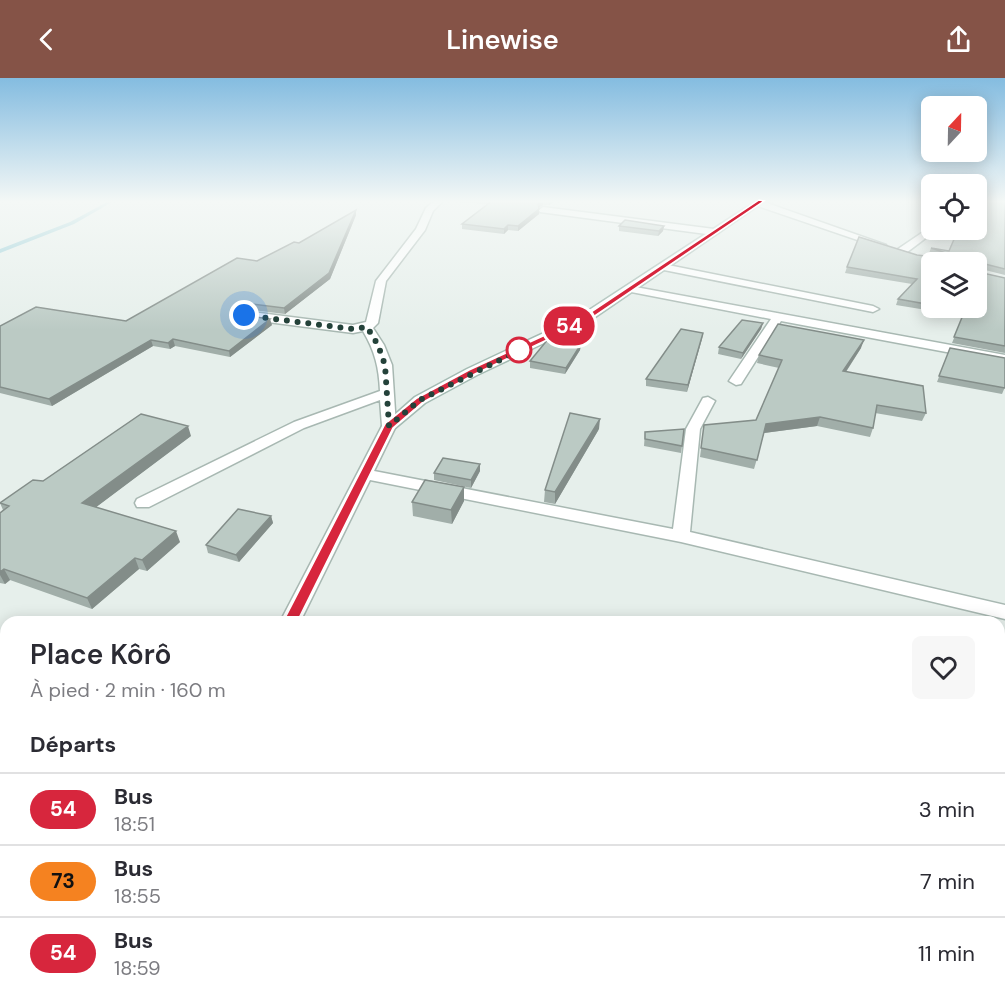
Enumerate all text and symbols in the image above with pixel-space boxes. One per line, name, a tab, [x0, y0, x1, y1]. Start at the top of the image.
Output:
text: Linewise	[446, 22, 559, 57]
icon: back	[30, 23, 63, 56]
icon: share	[942, 23, 975, 56]
north arrow	[921, 96, 987, 162]
map controls	[921, 96, 987, 318]
button: locate	[921, 174, 987, 240]
button: layers	[921, 252, 987, 318]
your location	[229, 300, 259, 330]
line badge: 54	[542, 306, 596, 346]
text: 54	[556, 312, 582, 340]
unlabelled marker	[506, 337, 532, 363]
text: Place Kôrô	[30, 636, 171, 673]
button: heart	[912, 636, 975, 699]
text: À pied · 2 min · 160 m	[30, 677, 226, 703]
text: Départs	[30, 730, 116, 759]
text: Bus	[114, 782, 153, 811]
text: 54	[50, 795, 76, 823]
text: 3 min	[919, 795, 975, 824]
text: 18:51	[114, 811, 155, 837]
text: Bus	[114, 854, 153, 883]
text: 73	[51, 867, 75, 895]
text: 7 min	[920, 867, 975, 896]
text: 18:55	[114, 883, 161, 909]
text: Bus	[114, 926, 153, 955]
text: 54	[50, 939, 76, 967]
text: 11 min	[918, 939, 975, 968]
text: 18:59	[114, 955, 161, 981]

